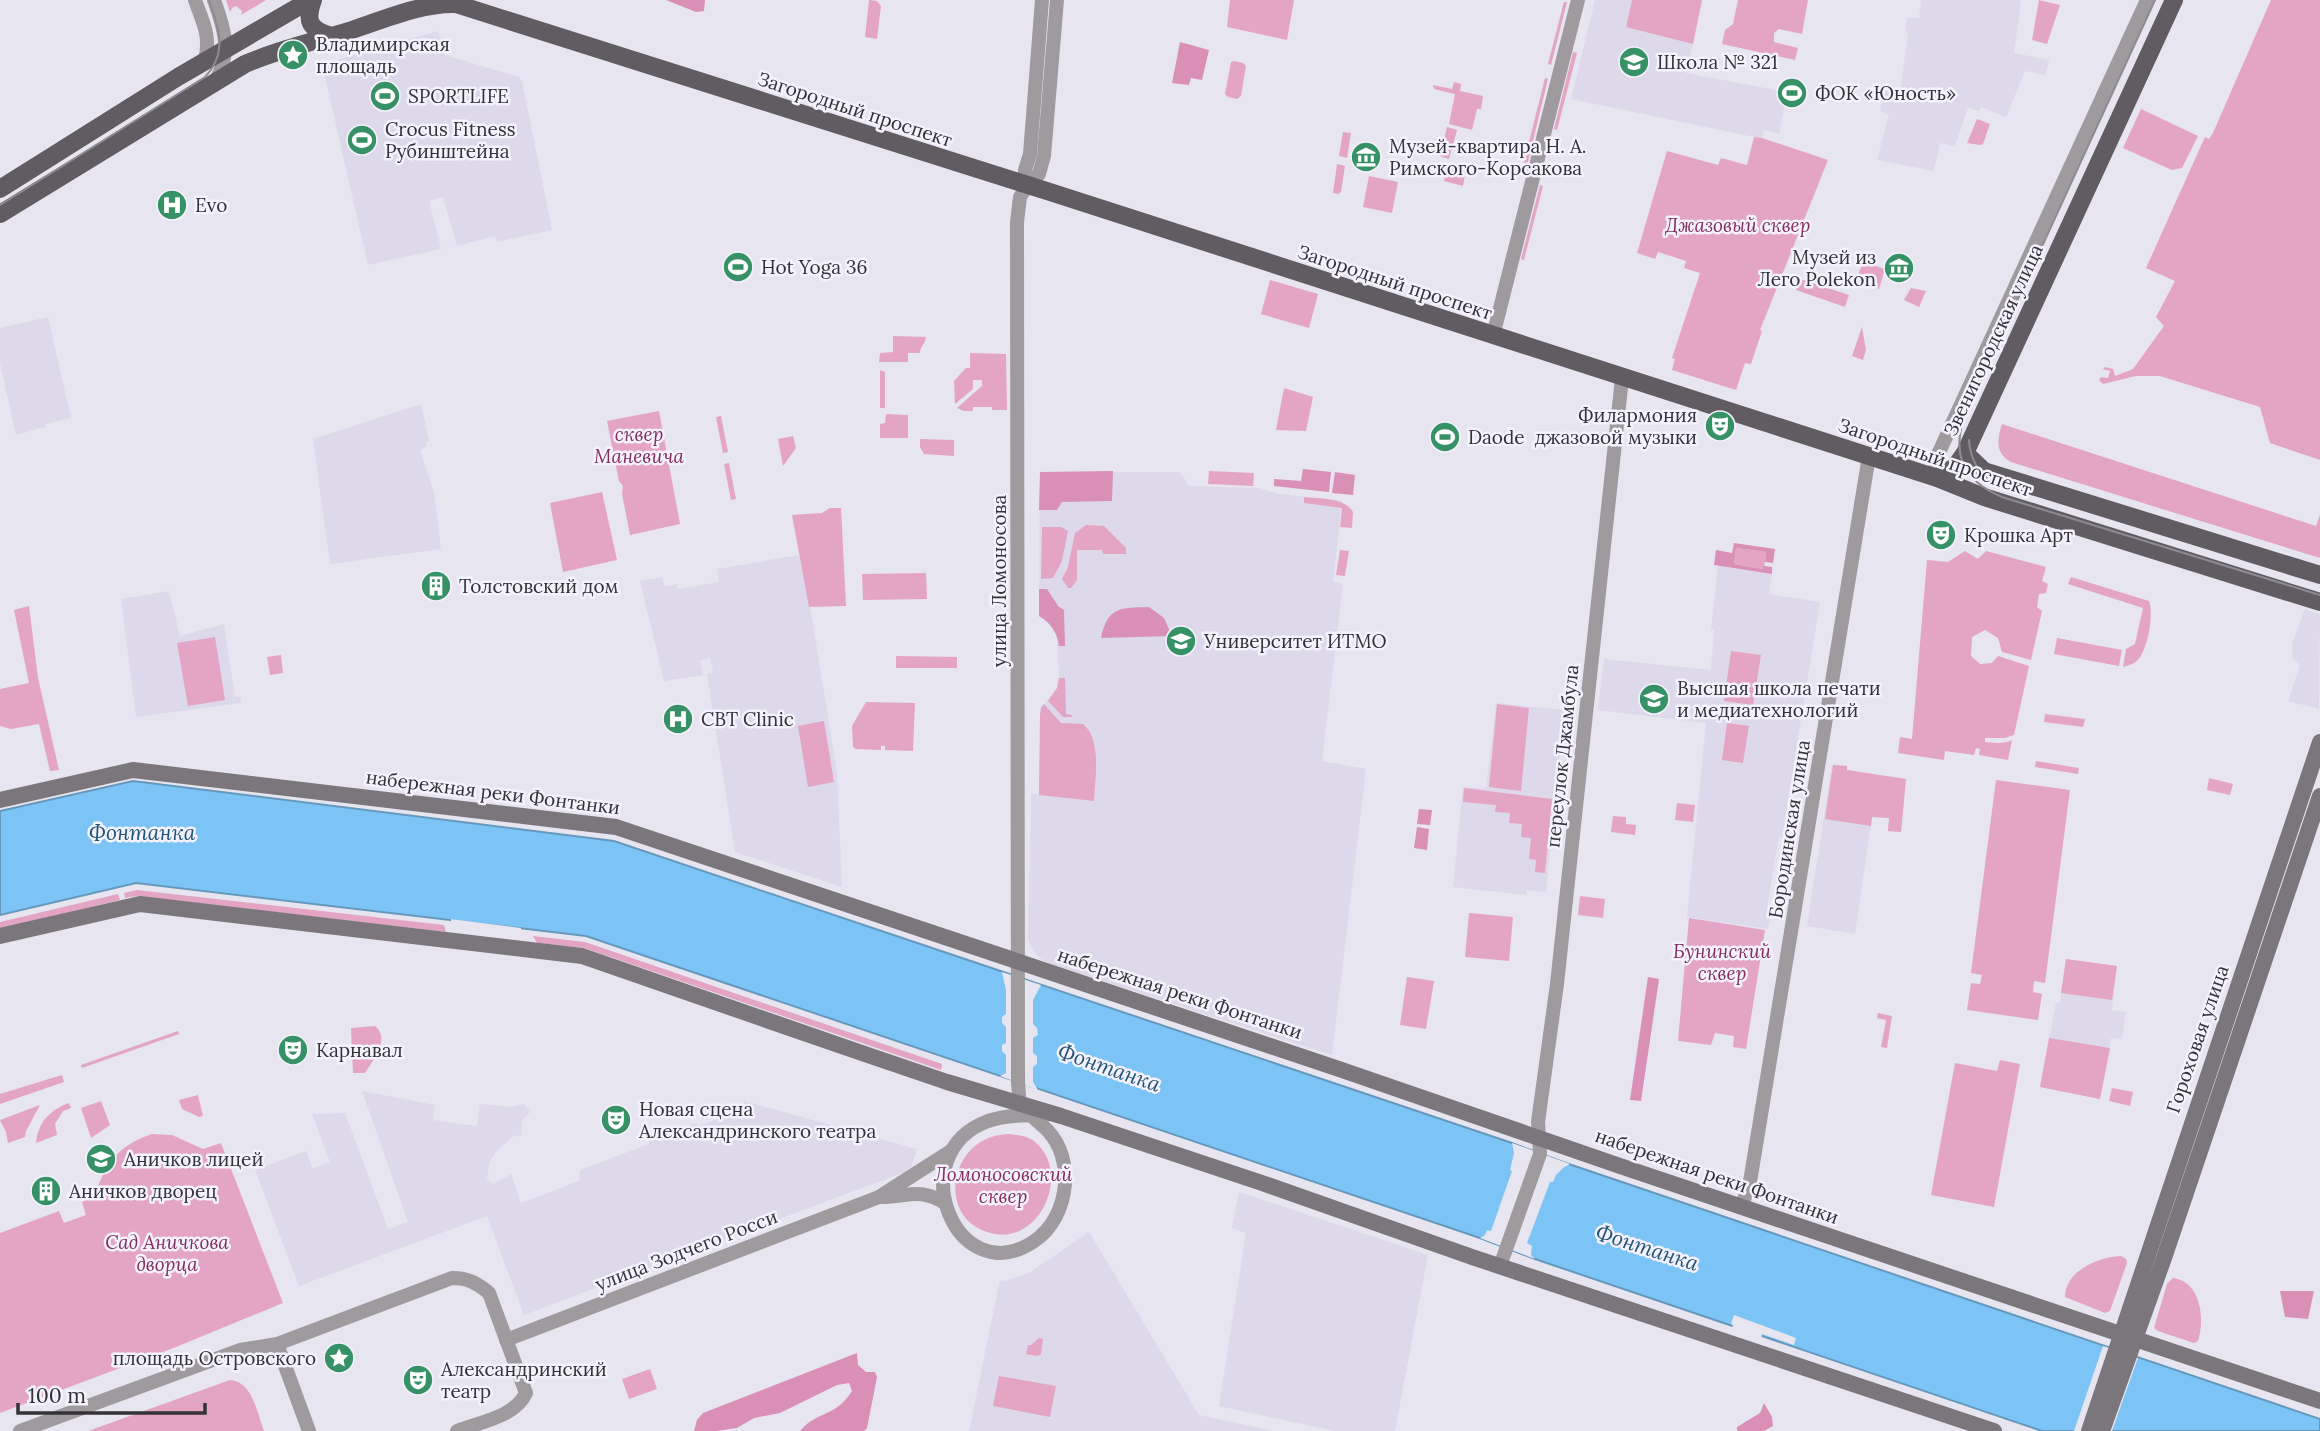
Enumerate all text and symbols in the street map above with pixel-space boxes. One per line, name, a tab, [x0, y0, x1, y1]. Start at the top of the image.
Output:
place label: Владимирская площадь	[316, 32, 450, 78]
place icon: Владимирская площадь	[276, 38, 310, 72]
school or university icon: Школа № 321	[1617, 45, 1651, 79]
place label: Школа № 321	[1657, 50, 1778, 74]
street label: Загородный проспект	[755, 66, 955, 152]
sports icon: ФОК «Юность»	[1775, 76, 1809, 110]
sports icon: SPORTLIFE	[368, 79, 402, 113]
place label: ФОК «Юность»	[1815, 81, 1956, 105]
place label: SPORTLIFE	[408, 84, 509, 108]
place label: Crocus Fitness Рубинштейна	[385, 117, 516, 163]
sports icon: Crocus Fitness Рубинштейна	[345, 123, 379, 157]
place label: Музей-квартира Н. А. Римского-Корсакова	[1389, 134, 1586, 180]
museum icon: Музей-квартира Н. А. Римского-Корсакова	[1349, 140, 1383, 174]
hospital icon: Evo	[155, 188, 189, 222]
place label: Evo	[195, 193, 227, 217]
park label: Джазовый сквер	[1665, 213, 1810, 237]
street label: Загородный проспект	[1295, 239, 1495, 325]
street label: Звенигородская улица	[1938, 240, 2048, 440]
place label: Музей из Лего Polekon	[1758, 245, 1876, 291]
sports icon: Hot Yoga 36	[721, 250, 755, 284]
museum icon: Музей из Лего Polekon	[1882, 251, 1916, 285]
place label: Hot Yoga 36	[761, 255, 868, 279]
place label: Филармония джазовой музыки	[1534, 403, 1697, 449]
theatre icon: Филармония джазовой музыки	[1703, 409, 1737, 443]
street label: Загородный проспект	[1835, 413, 2035, 501]
sports icon: Daode	[1428, 420, 1462, 454]
park label: сквер Маневича	[594, 422, 684, 468]
place label: Daode	[1468, 425, 1525, 449]
street label: улица Ломоносова	[987, 495, 1011, 667]
theatre icon: Крошка Арт	[1924, 518, 1958, 552]
place label: Крошка Арт	[1964, 523, 2073, 547]
building icon: Толстовский дом	[419, 569, 453, 603]
place label: Толстовский дом	[459, 574, 619, 598]
school or university icon: Университет ИТМО	[1164, 624, 1198, 658]
place label: Университет ИТМО	[1203, 629, 1387, 653]
street label: переулок Джамбула	[1540, 663, 1584, 849]
place label: Высшая школа печати и медиатехнологий	[1677, 676, 1881, 722]
school or university icon: Высшая школа печати и медиатехнологий	[1637, 682, 1671, 716]
hospital icon: CBT Clinic	[661, 702, 695, 736]
place label: CBT Clinic	[701, 707, 794, 731]
street label: Бородинская улица	[1763, 738, 1815, 920]
street label: набережная реки Фонтанки	[365, 764, 622, 820]
water label: Фонтанка	[89, 819, 196, 846]
park label: Бунинский сквер	[1673, 939, 1772, 985]
street label: набережная реки Фонтанки	[1055, 942, 1305, 1044]
street label: Гороховая улица	[2160, 962, 2234, 1116]
theatre icon: Карнавал	[276, 1033, 310, 1067]
water label: Фонтанка	[1054, 1037, 1164, 1098]
place label: Карнавал	[316, 1038, 403, 1062]
place label: Новая сцена Александринского театра	[638, 1097, 876, 1143]
theatre icon: Новая сцена Александринского театра	[599, 1103, 633, 1137]
street label: набережная реки Фонтанки	[1592, 1123, 1842, 1229]
school or university icon: Аничков лицей	[84, 1142, 118, 1176]
place label: Аничков лицей	[123, 1147, 263, 1171]
park label: Ломоносовский сквер	[934, 1162, 1073, 1208]
building icon: Аничков дворец	[29, 1174, 63, 1208]
place label: Аничков дворец	[68, 1179, 217, 1203]
street label: улица Зодчего Росси	[591, 1204, 781, 1296]
water label: Фонтанка	[1592, 1218, 1702, 1277]
park label: Сад Аничкова дворца	[105, 1230, 229, 1276]
place icon: площадь Островского	[322, 1341, 356, 1375]
place label: площадь Островского	[113, 1346, 316, 1370]
place label: Александринский театр	[440, 1357, 607, 1403]
theatre icon: Александринский театр	[401, 1363, 435, 1397]
scale bar	[18, 1372, 205, 1416]
text: 100 m	[28, 1382, 86, 1409]

